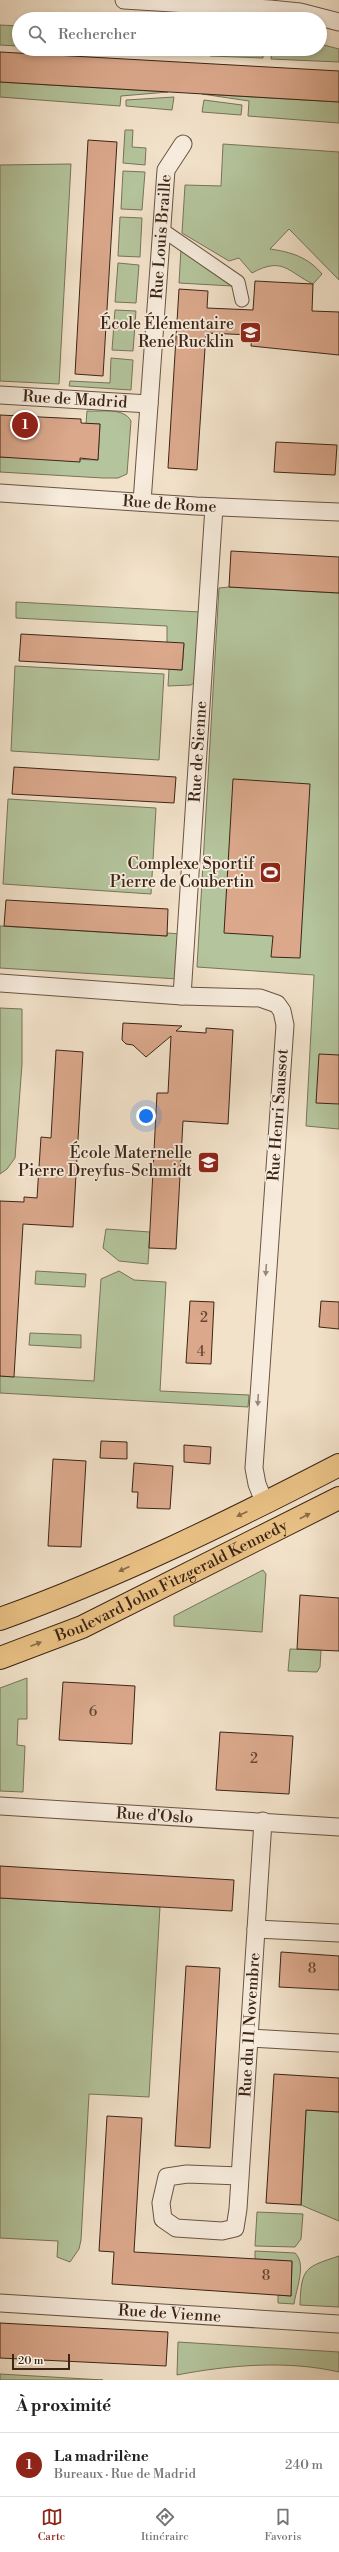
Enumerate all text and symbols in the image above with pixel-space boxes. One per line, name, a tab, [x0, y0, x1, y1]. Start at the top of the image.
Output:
search box	[12, 12, 327, 56]
icon: search	[26, 23, 48, 45]
text: Rechercher	[58, 25, 137, 44]
street label: Rue Louis Braille	[147, 174, 176, 300]
place label: École Élémentaire René Rucklin	[100, 312, 234, 352]
school or university icon: École Élémentaire René Rucklin	[237, 320, 263, 346]
street label: Rue de Madrid	[22, 386, 128, 413]
pin: 1	[12, 410, 38, 440]
street label: Rue de Rome	[122, 491, 217, 517]
street label: Rue de Sienne	[185, 700, 211, 803]
place label: Complexe Sportif Pierre de Coubertin	[110, 854, 255, 892]
sports icon: Complexe Sportif Pierre de Coubertin	[257, 860, 283, 886]
street label: Rue Henri Saussot	[263, 1048, 293, 1182]
your location	[136, 1106, 156, 1126]
place label: École Maternelle Pierre Dreyfus-Schmidt	[18, 1141, 192, 1181]
school or university icon: École Maternelle Pierre Dreyfus-Schmidt	[195, 1149, 221, 1175]
one-way arrow	[263, 1264, 270, 1276]
house number: 2	[200, 1309, 208, 1327]
house number: 4	[197, 1343, 205, 1361]
one-way arrow	[255, 1394, 262, 1406]
one-way arrow	[236, 1511, 247, 1517]
one-way arrow	[299, 1513, 311, 1519]
street label: Boulevard John Fitzgerald Kennedy	[51, 1515, 291, 1647]
one-way arrow	[118, 1566, 129, 1572]
one-way arrow	[31, 1641, 43, 1647]
house number: 6	[89, 1703, 98, 1721]
house number: 2	[250, 1750, 258, 1768]
street label: Rue d'Oslo	[115, 1803, 194, 1828]
street label: Rue du 11 Novembre	[235, 1952, 265, 2098]
house number: 8	[308, 1960, 316, 1978]
house number: 8	[262, 2267, 270, 2285]
street label: Rue de Vienne	[118, 2300, 222, 2327]
scale bar	[12, 2352, 70, 2371]
text: 20 m	[18, 2354, 43, 2368]
text: À proximité	[16, 2395, 111, 2417]
text: La madrilène	[54, 2447, 149, 2466]
text: 1	[26, 2457, 32, 2473]
text: 240 m	[285, 2457, 323, 2473]
text: Bureaux · Rue de Madrid	[54, 2466, 196, 2482]
tab: Carte	[38, 2506, 65, 2544]
tab: Itinéraire	[141, 2506, 189, 2544]
tab: Favoris	[264, 2506, 301, 2544]

